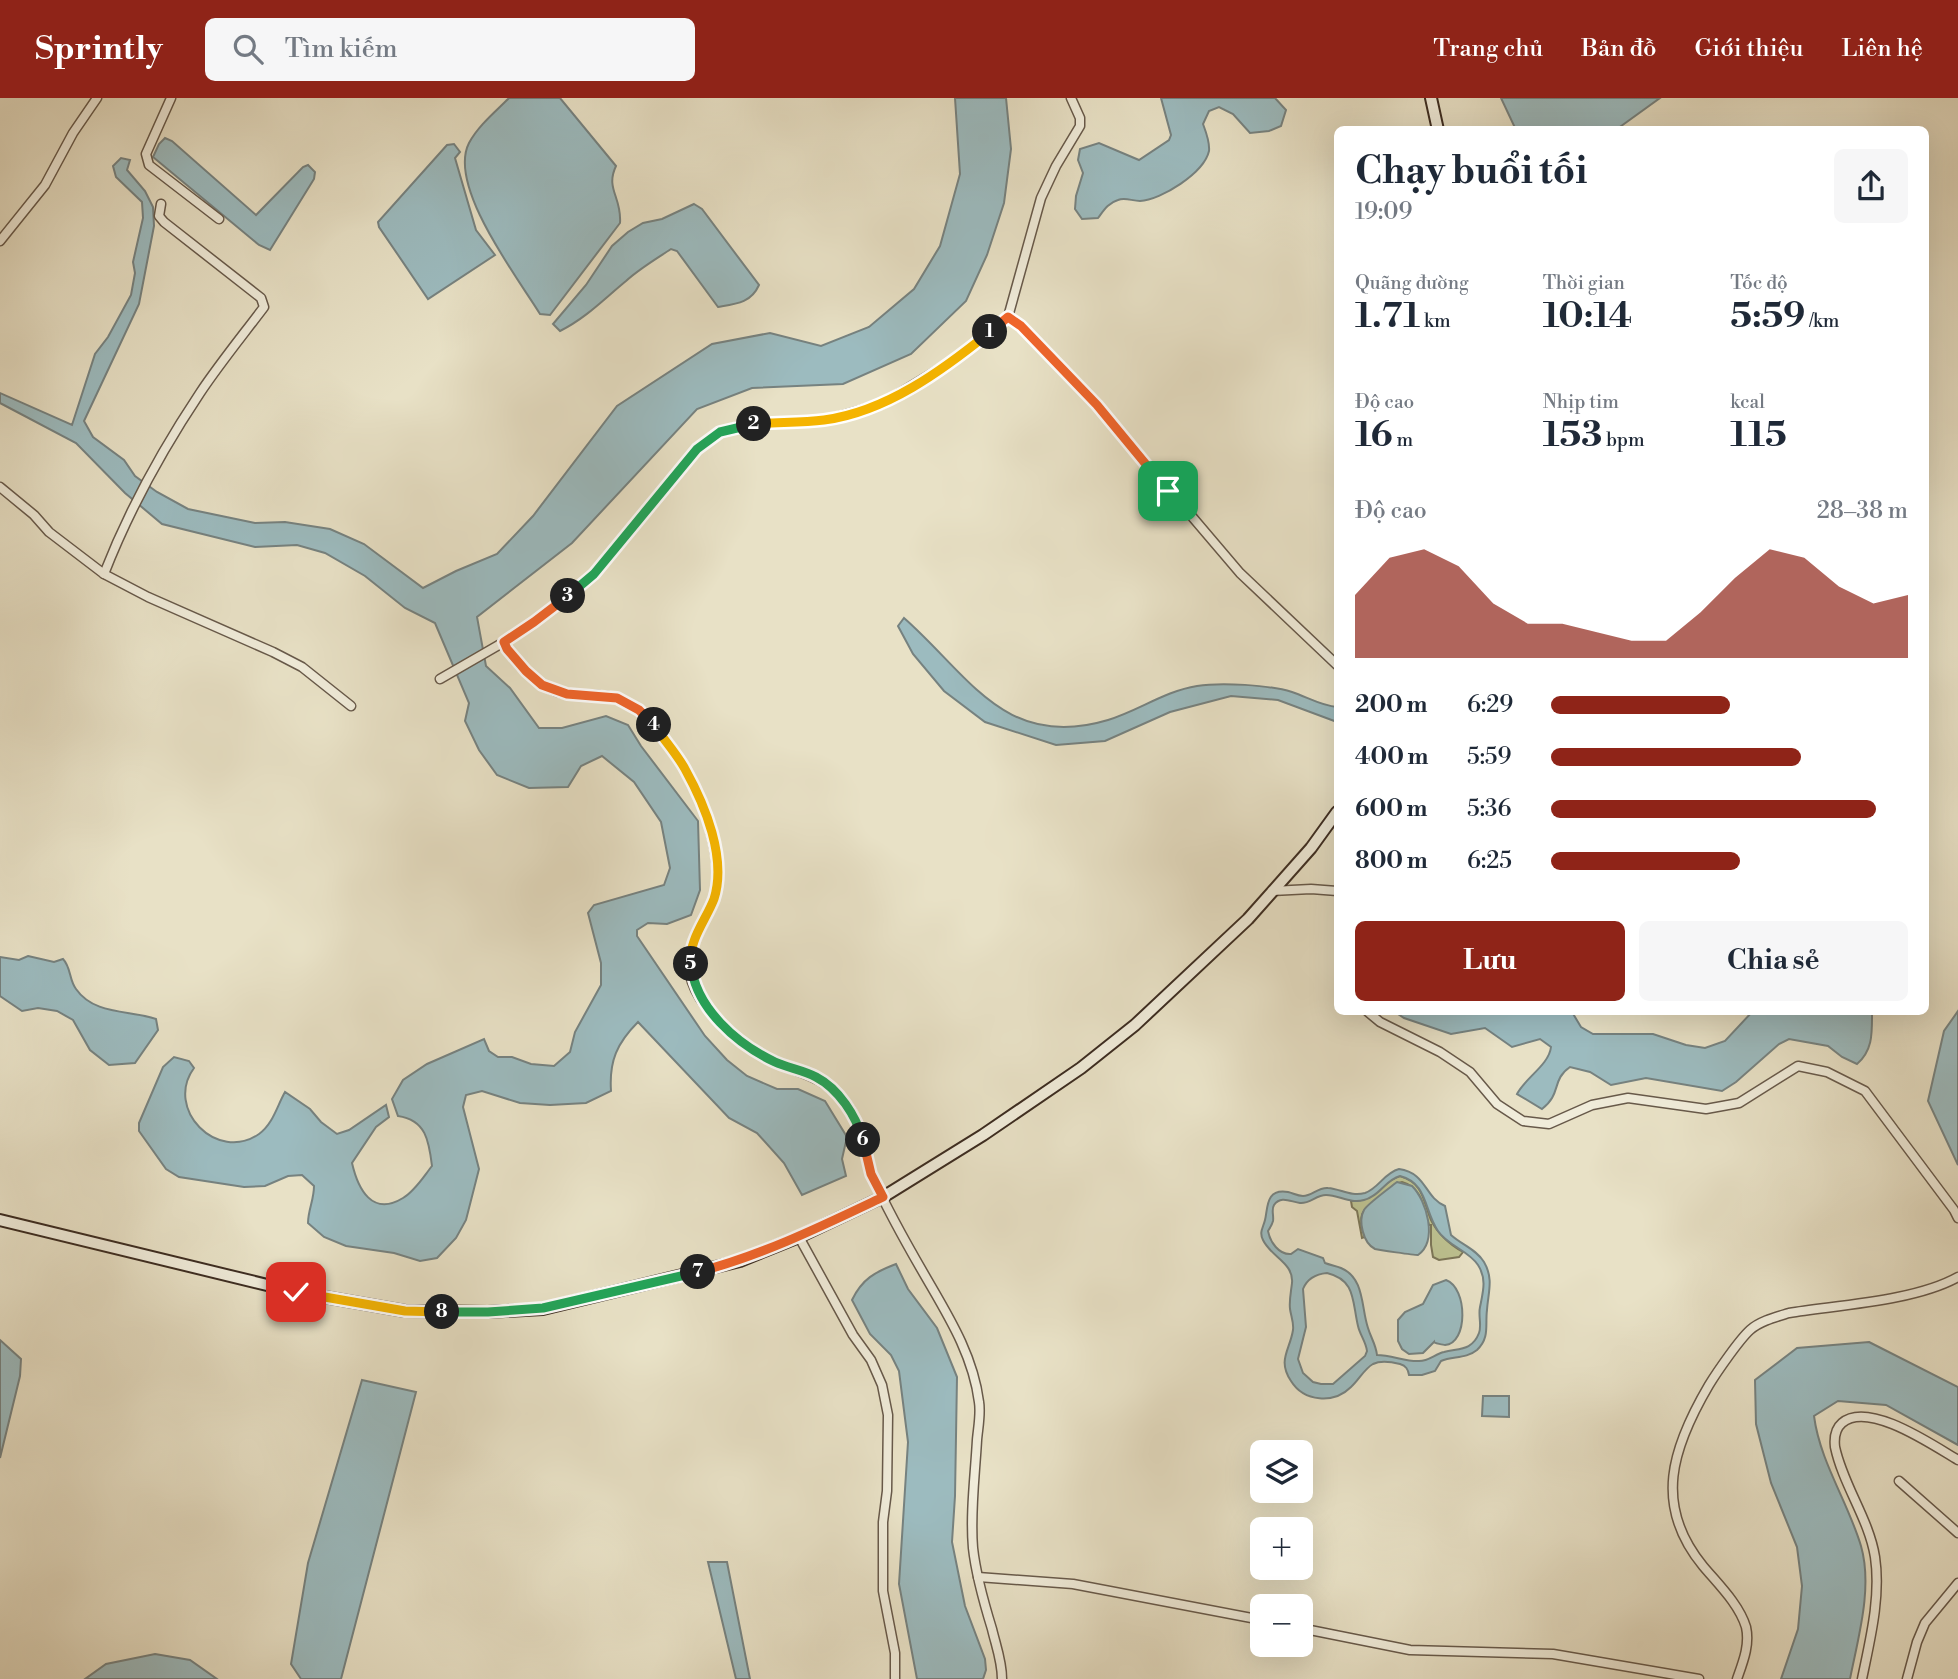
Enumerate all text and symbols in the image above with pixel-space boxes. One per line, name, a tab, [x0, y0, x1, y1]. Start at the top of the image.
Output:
search box	[205, 18, 695, 81]
text: Sprintly	[35, 29, 163, 70]
icon: search	[229, 30, 267, 68]
text: Tìm kiếm	[285, 33, 398, 65]
text: Trang chủ	[1433, 34, 1543, 64]
text: Bản đồ	[1581, 34, 1657, 64]
text: Giới thiệu	[1695, 34, 1803, 64]
text: Liên hệ	[1841, 34, 1923, 64]
text: Chạy buổi tối	[1355, 148, 1587, 195]
button: share	[1834, 149, 1908, 223]
text: 19:09	[1355, 198, 1412, 226]
text: Quãng đường	[1355, 271, 1469, 295]
text: Thời gian	[1543, 271, 1625, 295]
text: Tốc độ	[1730, 271, 1788, 295]
text: 1.71	[1355, 295, 1420, 338]
text: 10:14	[1543, 295, 1632, 338]
text: 5:59	[1730, 295, 1805, 338]
text: km	[1420, 309, 1451, 333]
text: /km	[1805, 309, 1839, 333]
pin: 1	[972, 314, 1007, 350]
text: 1	[985, 319, 994, 343]
text: Độ cao	[1355, 390, 1414, 414]
text: Nhịp tim	[1543, 390, 1619, 414]
text: kcal	[1730, 390, 1765, 414]
pin: 2	[736, 406, 772, 442]
text: 2	[748, 411, 759, 435]
text: 16	[1355, 414, 1393, 457]
text: 153	[1543, 414, 1602, 457]
text: 115	[1730, 414, 1787, 457]
text: m	[1393, 428, 1413, 452]
text: bpm	[1602, 428, 1645, 452]
pin	[1138, 461, 1198, 521]
icon: arrive	[1149, 472, 1187, 510]
text: Độ cao	[1355, 497, 1427, 525]
text: 28–38 m	[1817, 497, 1908, 525]
pin: 3	[550, 578, 586, 614]
text: 3	[562, 583, 573, 607]
text: 200 m	[1355, 691, 1427, 719]
text: 6:29	[1467, 691, 1513, 719]
pin: 4	[636, 708, 672, 742]
text: 4	[647, 712, 660, 736]
text: 400 m	[1355, 743, 1428, 771]
text: 5:59	[1467, 743, 1511, 771]
text: 600 m	[1355, 795, 1428, 823]
text: 5:36	[1467, 795, 1512, 823]
text: 800 m	[1355, 847, 1428, 875]
text: 6:25	[1467, 847, 1512, 875]
button: Lưu	[1355, 921, 1625, 1001]
button: Chia sẻ	[1639, 921, 1908, 1001]
pin: 5	[674, 946, 708, 982]
text: 5	[685, 951, 696, 975]
pin: 6	[846, 1122, 880, 1158]
text: 6	[857, 1127, 868, 1151]
pin: 7	[680, 1254, 716, 1290]
text: 7	[692, 1259, 703, 1283]
pin	[266, 1262, 326, 1322]
icon: check	[277, 1273, 315, 1311]
pin: 8	[424, 1294, 460, 1330]
text: 8	[435, 1299, 448, 1323]
map controls	[1250, 1440, 1313, 1657]
button: layers	[1250, 1440, 1313, 1503]
button: +	[1250, 1517, 1313, 1580]
button: −	[1250, 1594, 1313, 1657]

